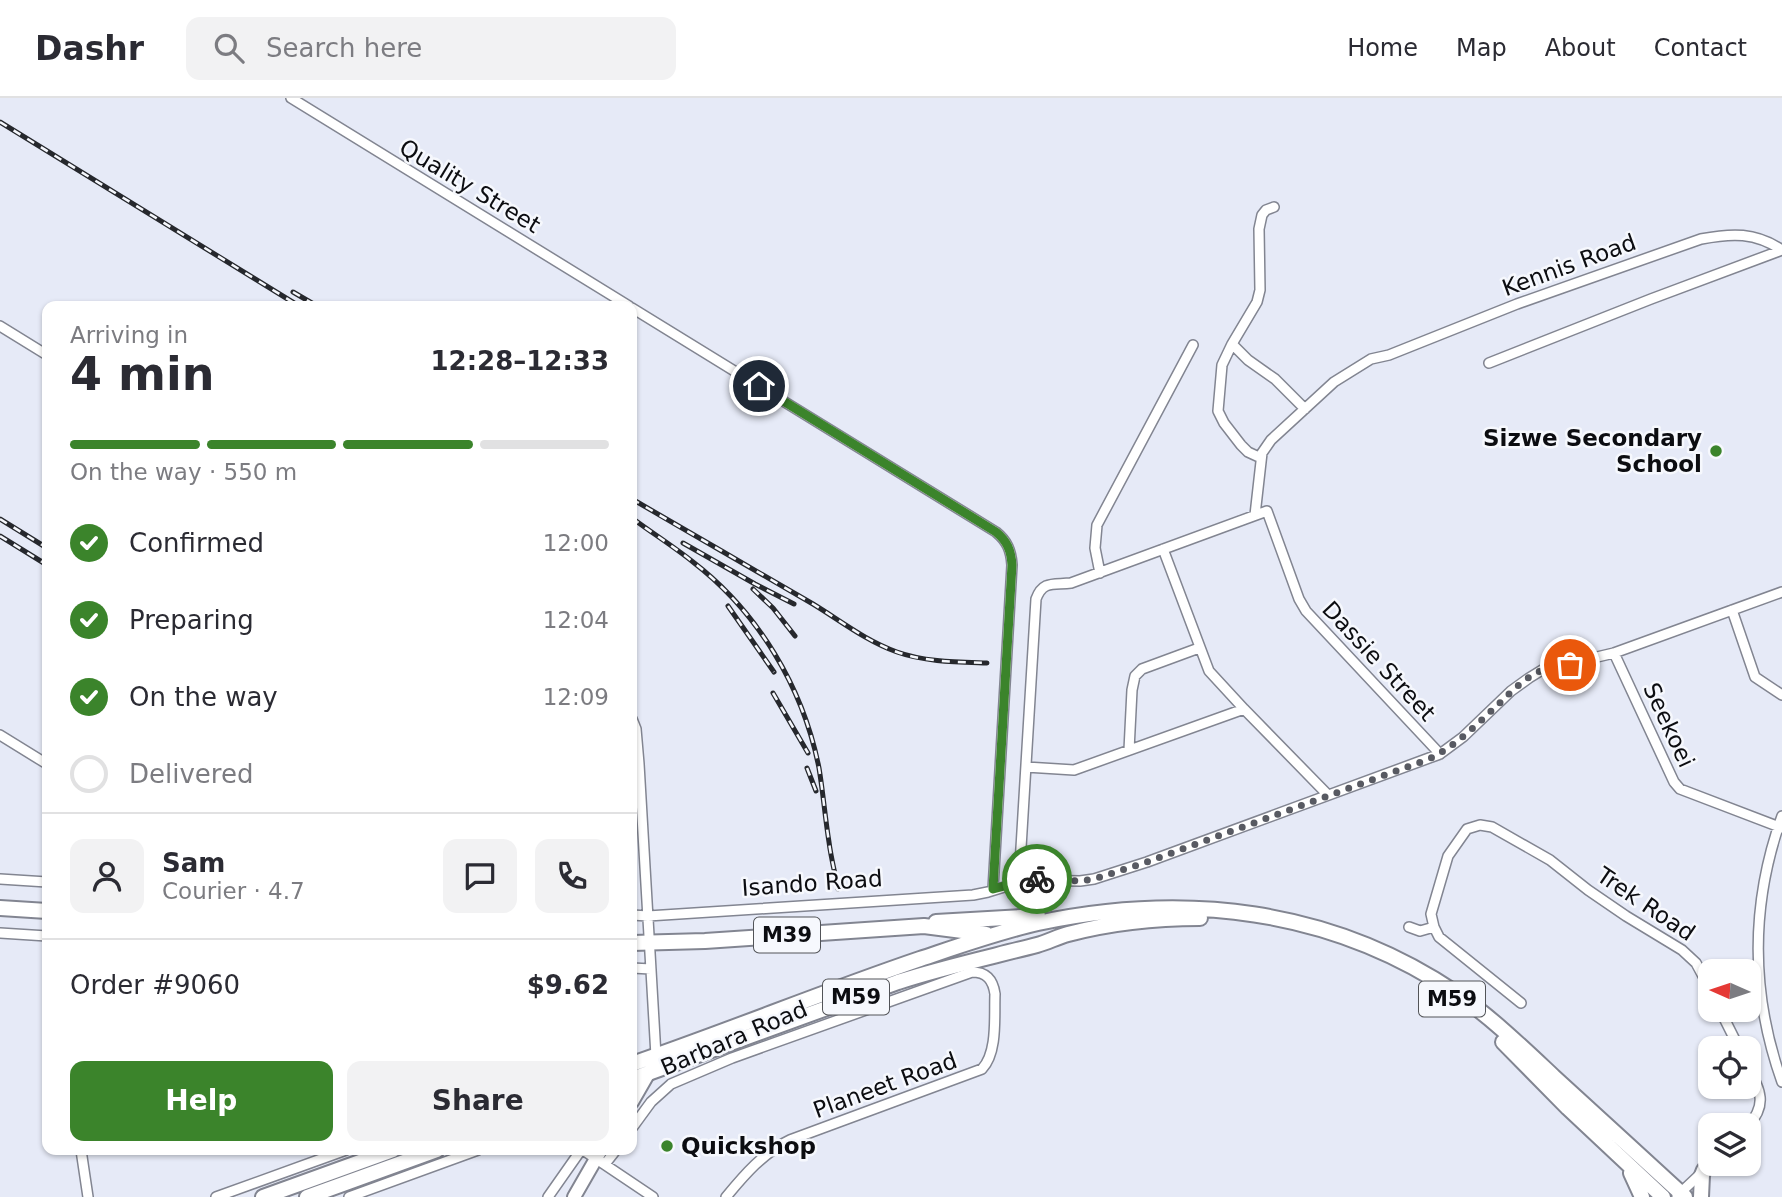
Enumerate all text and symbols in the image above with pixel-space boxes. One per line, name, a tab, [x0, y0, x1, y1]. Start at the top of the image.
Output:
search box	[186, 17, 676, 80]
text: Dashr	[35, 29, 144, 68]
icon: search	[210, 29, 248, 67]
text: Search here	[266, 33, 422, 63]
text: Home	[1347, 34, 1418, 62]
text: Map	[1456, 34, 1507, 62]
text: About	[1545, 34, 1616, 62]
text: Contact	[1654, 34, 1747, 62]
street label: Quality Street	[395, 134, 545, 238]
street label: Kennis Road	[1498, 229, 1640, 301]
text: Arriving in	[70, 322, 188, 348]
text: 12:28–12:33	[430, 346, 609, 376]
text: 4 min	[70, 347, 214, 401]
pin	[729, 356, 789, 416]
icon: home	[740, 367, 778, 405]
place label: Sizwe Secondary School	[1483, 425, 1702, 477]
marker: Sizwe Secondary School	[1708, 443, 1724, 459]
text: On the way · 550 m	[70, 459, 297, 485]
icon: check	[70, 524, 108, 562]
text: Confirmed	[129, 528, 264, 558]
text: 12:00	[543, 530, 609, 556]
street label: Dassie Street	[1317, 596, 1441, 726]
icon: check	[70, 601, 108, 639]
text: Preparing	[129, 605, 254, 635]
text: 12:04	[543, 607, 609, 633]
pin	[1540, 635, 1600, 695]
icon: bag	[1551, 646, 1589, 684]
icon: check	[70, 678, 108, 716]
street label: Seekoei	[1638, 679, 1700, 771]
text: On the way	[129, 682, 278, 712]
text: 12:09	[543, 684, 609, 710]
text: Delivered	[129, 759, 253, 789]
button: person	[70, 839, 144, 913]
button: chat	[443, 839, 517, 913]
button: phone	[535, 839, 609, 913]
courier	[1002, 844, 1072, 914]
text: Sam	[162, 848, 225, 878]
icon: bike	[1018, 860, 1056, 898]
street label: Trek Road	[1591, 861, 1700, 946]
street label: Isando Road	[741, 865, 883, 901]
text: Courier · 4.7	[162, 878, 305, 904]
road number: M39	[754, 918, 820, 952]
north arrow	[1698, 959, 1760, 1022]
map controls	[1698, 959, 1761, 1176]
text: Order #9060	[70, 970, 240, 1000]
text: $9.62	[527, 970, 609, 1000]
road number: M59	[823, 979, 889, 1014]
road number: M59	[1419, 982, 1485, 1016]
street label: Barbara Road	[657, 995, 811, 1081]
button: locate	[1698, 1036, 1761, 1099]
street label: Planeet Road	[809, 1047, 961, 1123]
button: Help	[70, 1061, 333, 1141]
button: Share	[347, 1061, 609, 1141]
button: layers	[1698, 1113, 1761, 1176]
place label: Quickshop	[681, 1133, 816, 1159]
marker: Quickshop	[659, 1138, 675, 1154]

